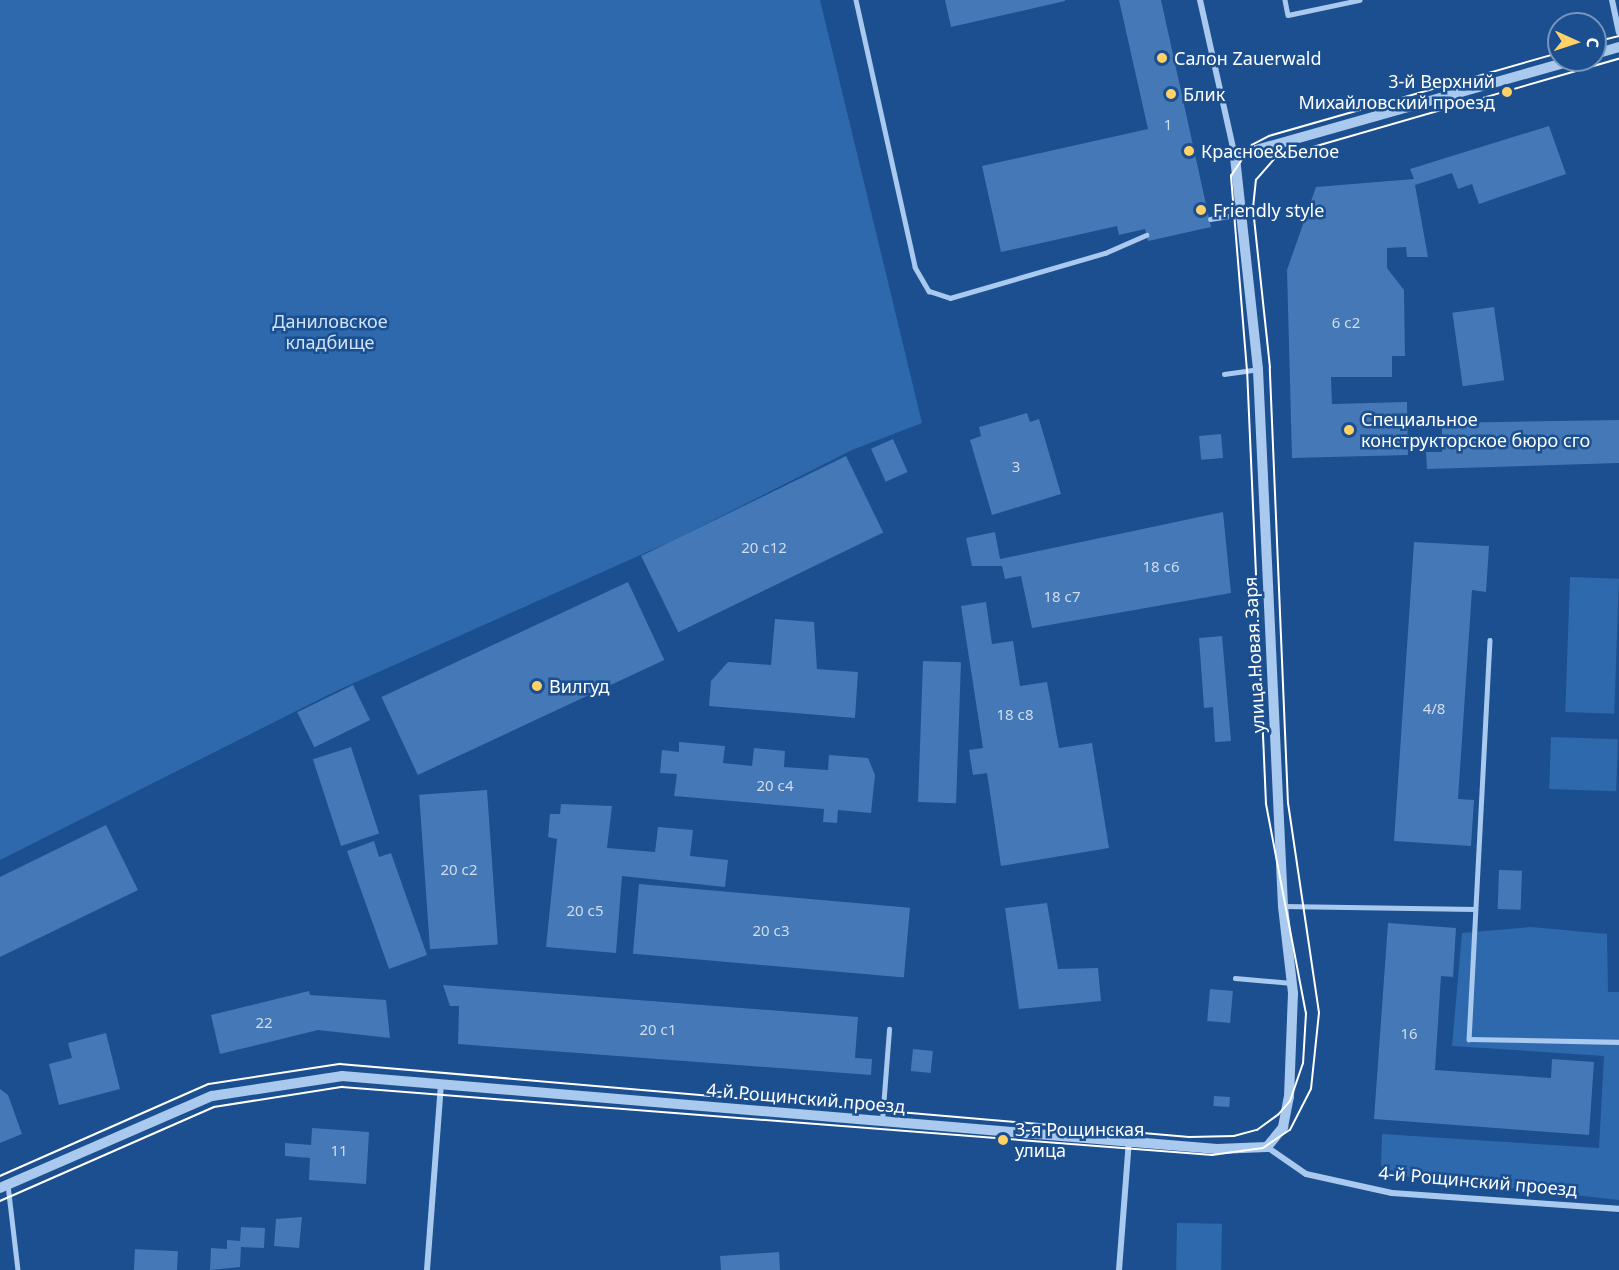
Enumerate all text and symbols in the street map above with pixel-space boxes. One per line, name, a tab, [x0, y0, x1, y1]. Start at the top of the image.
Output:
north arrow	[1547, 12, 1607, 72]
text: С	[1582, 37, 1604, 49]
place label: Салон Zauerwald	[1174, 47, 1322, 69]
marker: Салон Zauerwald	[1155, 51, 1169, 65]
place label: 3-й Верхний Михайловский проезд	[1298, 71, 1495, 113]
place label: Блик	[1183, 83, 1225, 105]
marker: 3-й Верхний Михайловский проезд	[1500, 85, 1514, 99]
marker: Блик	[1164, 87, 1178, 101]
house number: 1	[1164, 116, 1172, 134]
place label: Красное&Белое	[1201, 140, 1339, 162]
marker: Красное&Белое	[1182, 144, 1196, 158]
place label: Friendly style	[1213, 199, 1324, 221]
marker: Friendly style	[1194, 203, 1208, 217]
park label: Даниловское кладбище	[272, 311, 388, 354]
house number: 6 с2	[1332, 314, 1360, 332]
place label: Специальное конструкторское бюро сго	[1361, 409, 1590, 452]
marker: Специальное конструкторское бюро сго	[1342, 423, 1356, 437]
house number: 3	[1012, 458, 1020, 476]
house number: 20 с12	[741, 539, 787, 557]
house number: 18 с6	[1142, 558, 1180, 576]
street label: улица Новая Заря	[1239, 576, 1269, 734]
house number: 18 с7	[1043, 588, 1081, 606]
place label: Вилгуд	[549, 675, 610, 697]
marker: Вилгуд	[530, 679, 544, 693]
house number: 4/8	[1423, 700, 1445, 718]
house number: 18 с8	[996, 706, 1034, 724]
house number: 20 с4	[756, 777, 794, 795]
house number: 20 с2	[440, 861, 478, 879]
house number: 20 с5	[566, 902, 604, 920]
house number: 20 с3	[752, 922, 790, 940]
house number: 22	[255, 1014, 273, 1032]
house number: 20 с1	[639, 1021, 677, 1039]
house number: 16	[1400, 1025, 1418, 1043]
street label: 4-й Рощинский проезд	[706, 1079, 906, 1117]
place label: 3-я Рощинская улица	[1015, 1119, 1144, 1162]
marker: 3-я Рощинская улица	[996, 1133, 1010, 1147]
house number: 11	[330, 1142, 348, 1160]
street label: 4-й Рощинский проезд	[1378, 1162, 1578, 1200]

